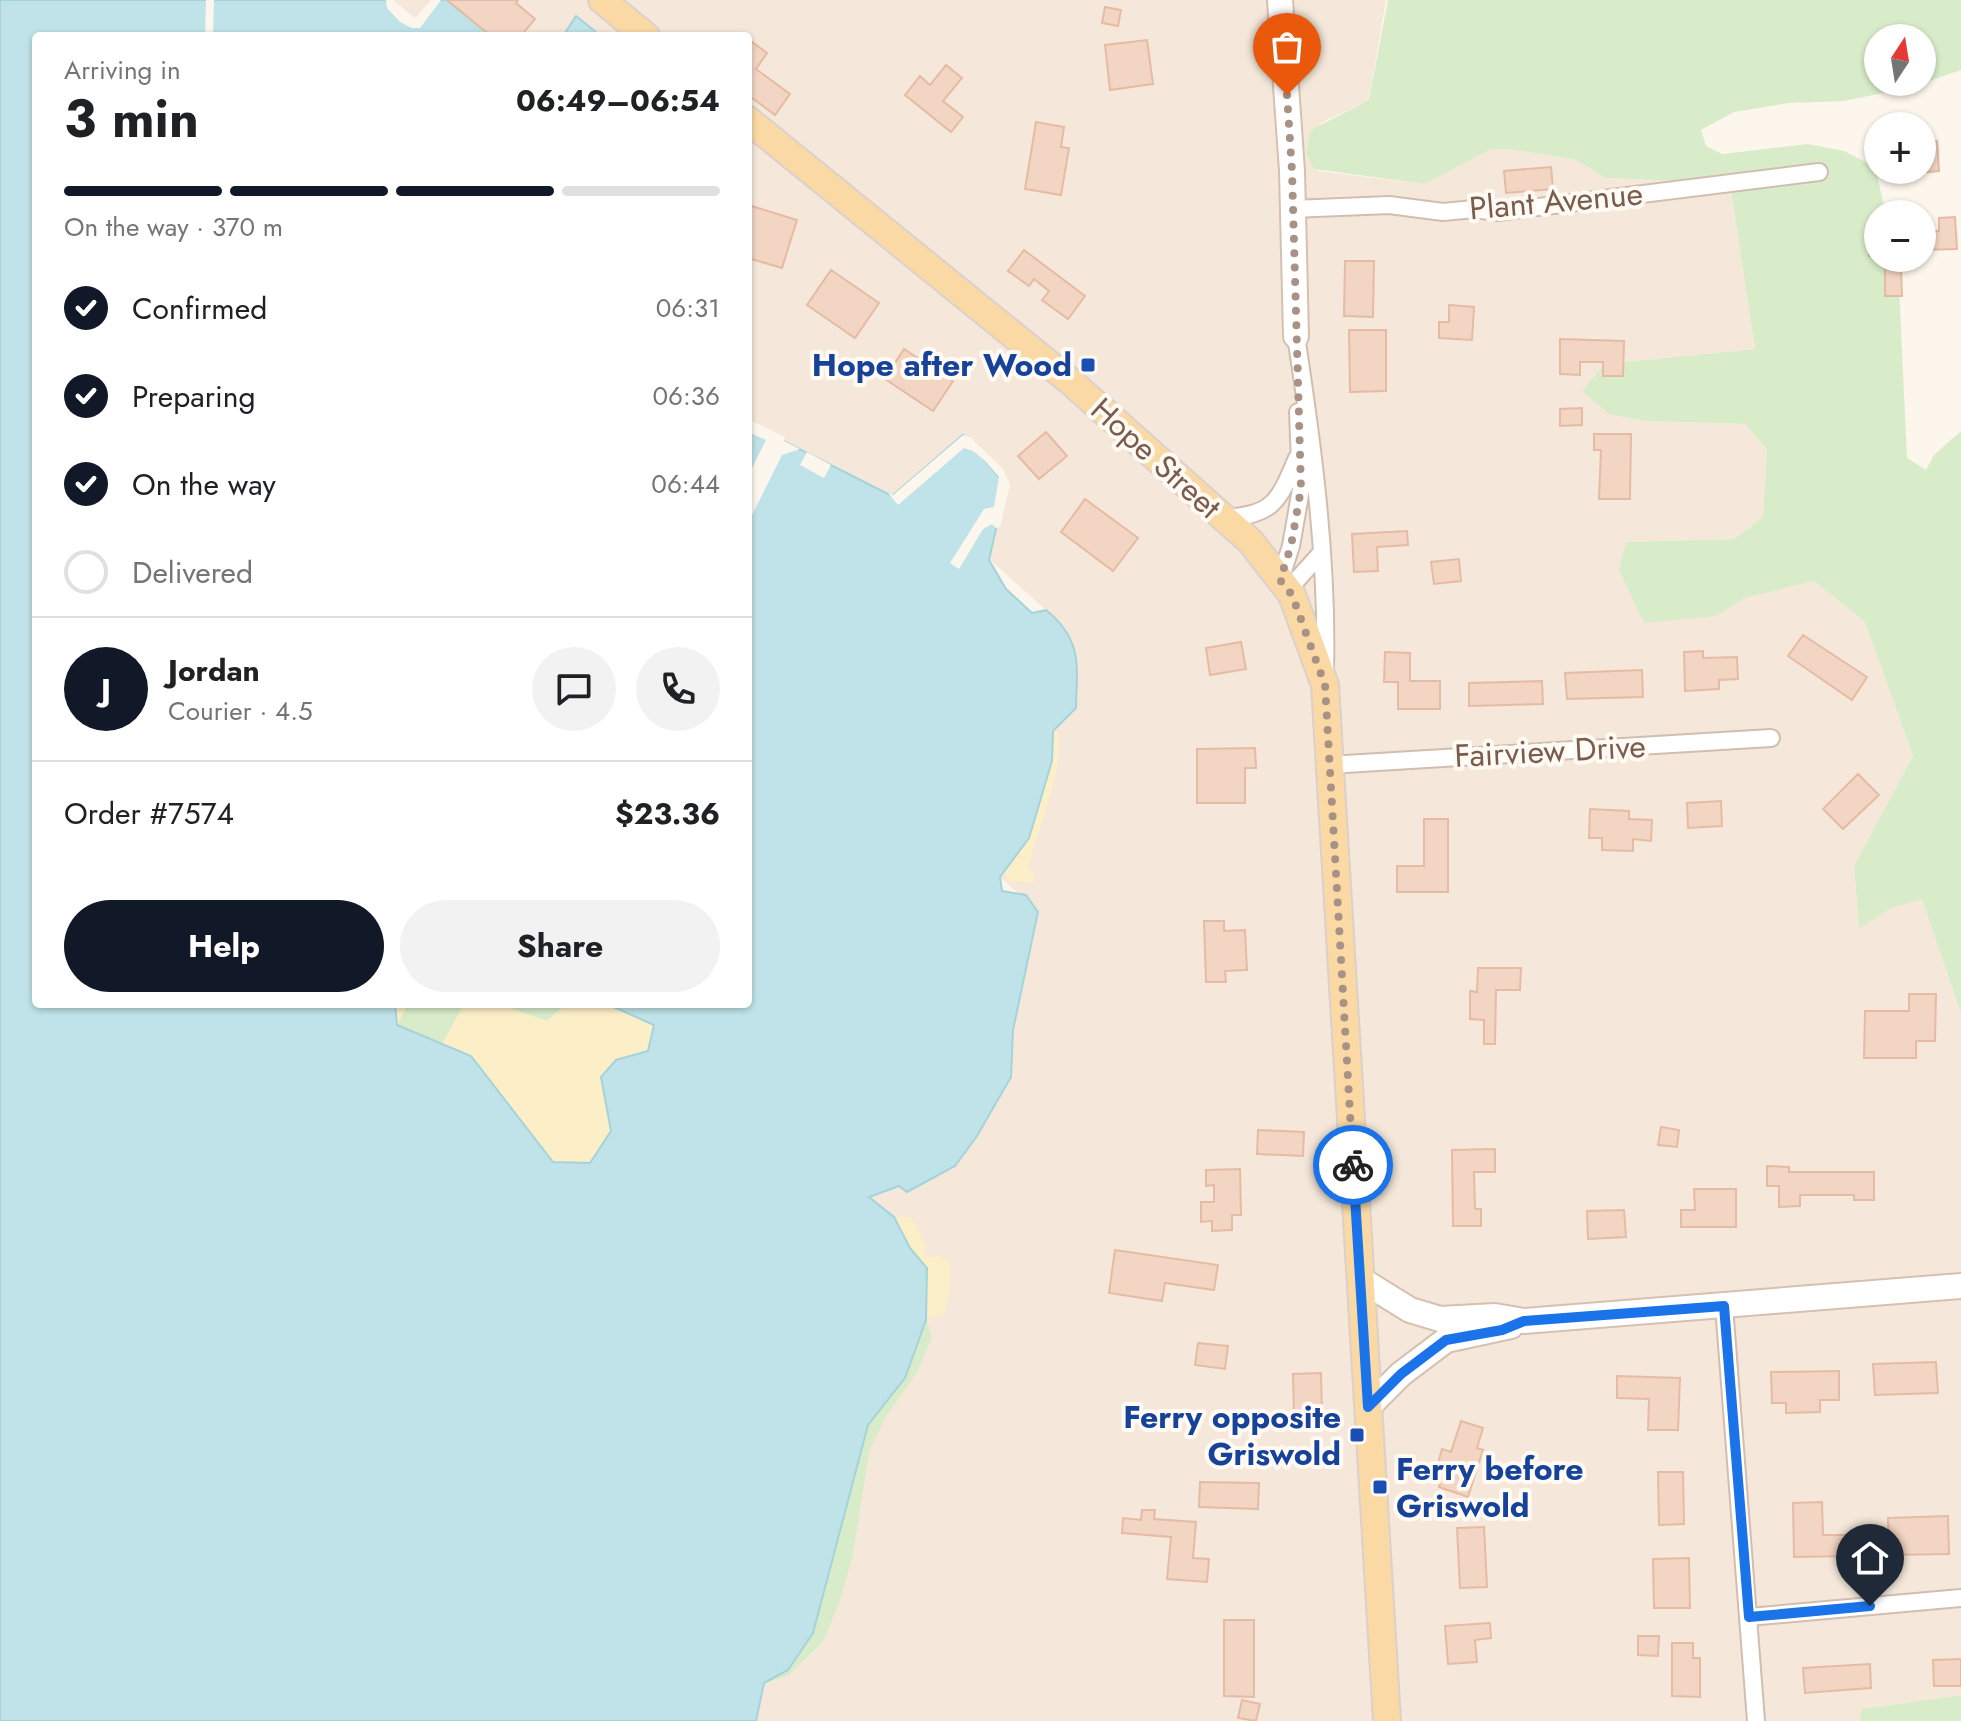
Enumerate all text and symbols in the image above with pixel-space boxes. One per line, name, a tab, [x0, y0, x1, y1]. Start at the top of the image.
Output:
pin	[1253, 13, 1321, 95]
north arrow	[1864, 24, 1936, 96]
map controls	[1864, 24, 1936, 272]
icon: bag	[1265, 25, 1309, 69]
text: Arriving in	[64, 51, 181, 89]
text: 06:49–06:54	[516, 79, 720, 122]
text: 3 min	[64, 81, 199, 157]
button: +	[1864, 112, 1936, 184]
street label: Plant Avenue	[1467, 171, 1645, 231]
button: −	[1864, 200, 1936, 272]
text: On the way · 370 m	[64, 208, 283, 246]
icon: check	[64, 286, 108, 330]
text: Confirmed	[132, 287, 267, 330]
text: 06:31	[656, 289, 720, 327]
place label: Hope after Wood	[812, 342, 1072, 388]
marker: Hope after Wood	[1079, 356, 1097, 374]
icon: check	[64, 374, 108, 418]
text: Preparing	[132, 375, 256, 418]
text: 06:36	[652, 377, 720, 415]
street label: Hope Street	[1081, 387, 1231, 529]
icon: check	[64, 462, 108, 506]
text: On the way	[132, 463, 276, 506]
text: 06:44	[651, 465, 720, 503]
text: Delivered	[132, 551, 253, 594]
button: chat	[532, 647, 616, 731]
button: phone	[636, 647, 720, 731]
text: Jordan	[168, 649, 260, 692]
text: J	[101, 668, 111, 711]
text: Courier · 4.5	[168, 692, 313, 730]
street label: Fairview Drive	[1453, 723, 1647, 779]
text: Order #7574	[64, 792, 234, 835]
text: $23.36	[615, 792, 720, 835]
button: Help	[64, 900, 384, 992]
button: Share	[400, 900, 720, 992]
courier	[1313, 1125, 1393, 1205]
icon: bike	[1331, 1143, 1375, 1187]
place label: Ferry opposite Griswold	[1123, 1394, 1341, 1477]
marker: Ferry opposite Griswold	[1348, 1426, 1366, 1444]
place label: Ferry before Griswold	[1396, 1446, 1584, 1529]
marker: Ferry before Griswold	[1371, 1478, 1389, 1496]
pin	[1836, 1524, 1904, 1606]
icon: home	[1848, 1536, 1892, 1580]

